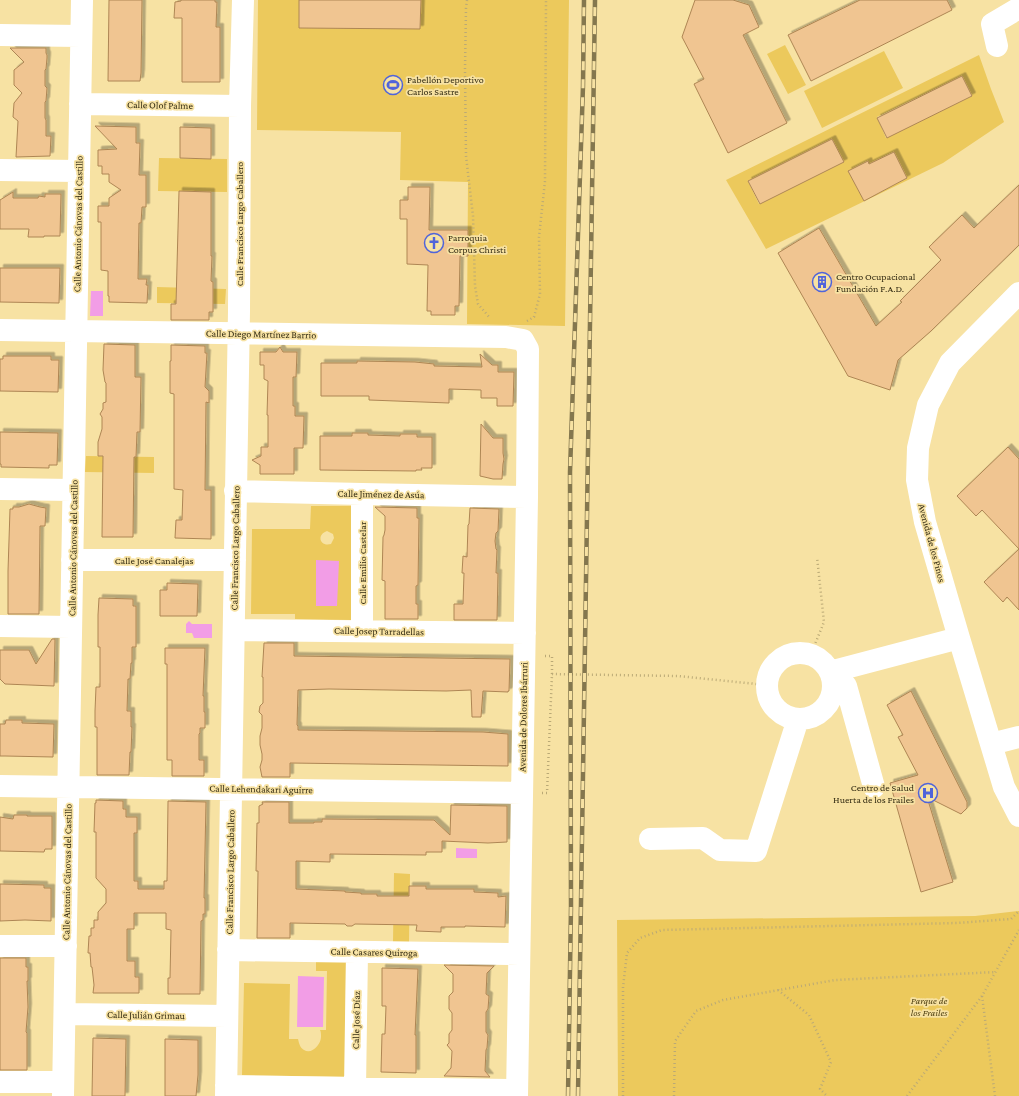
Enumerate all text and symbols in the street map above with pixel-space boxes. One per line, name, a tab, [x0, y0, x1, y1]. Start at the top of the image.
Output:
sports icon: Pabellón Deportivo Carlos Sastre	[382, 74, 404, 96]
place label: Pabellón Deportivo Carlos Sastre	[407, 74, 484, 97]
street label: Calle Olof Palme	[127, 99, 194, 111]
street label: Calle Antonio Cánovas del Castillo	[71, 156, 85, 292]
street label: Calle Francisco Largo Caballero	[234, 162, 245, 286]
church icon: Parroquia Corpus Christi	[423, 232, 445, 254]
place label: Parroquia Corpus Christi	[448, 232, 506, 255]
building icon: Centro Ocupacional Fundación F.A.D.	[811, 271, 833, 293]
place label: Centro Ocupacional Fundación F.A.D.	[836, 271, 916, 294]
street label: Calle Diego Martínez Barrio	[206, 328, 316, 340]
street label: Calle Antonio Cánovas del Castillo	[66, 480, 80, 616]
street label: Calle Francisco Largo Caballero	[228, 486, 242, 610]
street label: Calle Jiménez de Asúa	[337, 488, 425, 500]
street label: Avenida de los Pinos	[916, 502, 948, 584]
street label: Calle Emilio Castelar	[357, 521, 368, 605]
street label: Calle José Canalejas	[115, 555, 193, 567]
street label: Calle Josep Tarradellas	[334, 625, 424, 637]
street label: Avenida de Dolores Ibárruri	[517, 662, 529, 772]
place label: Centro de Salud Huerta de los Frailes	[833, 782, 915, 805]
hospital icon: Centro de Salud Huerta de los Frailes	[917, 782, 939, 804]
street label: Calle Lehendakari Aguirre	[209, 783, 313, 795]
street label: Calle Antonio Cánovas del Castillo	[60, 804, 74, 940]
street label: Calle Francisco Largo Caballero	[223, 810, 237, 934]
street label: Calle Casares Quiroga	[330, 946, 418, 958]
street label: Calle José Díaz	[350, 991, 362, 1049]
park label: Parque de los Frailes	[911, 995, 948, 1018]
street label: Calle Julián Grimau	[107, 1009, 186, 1021]

